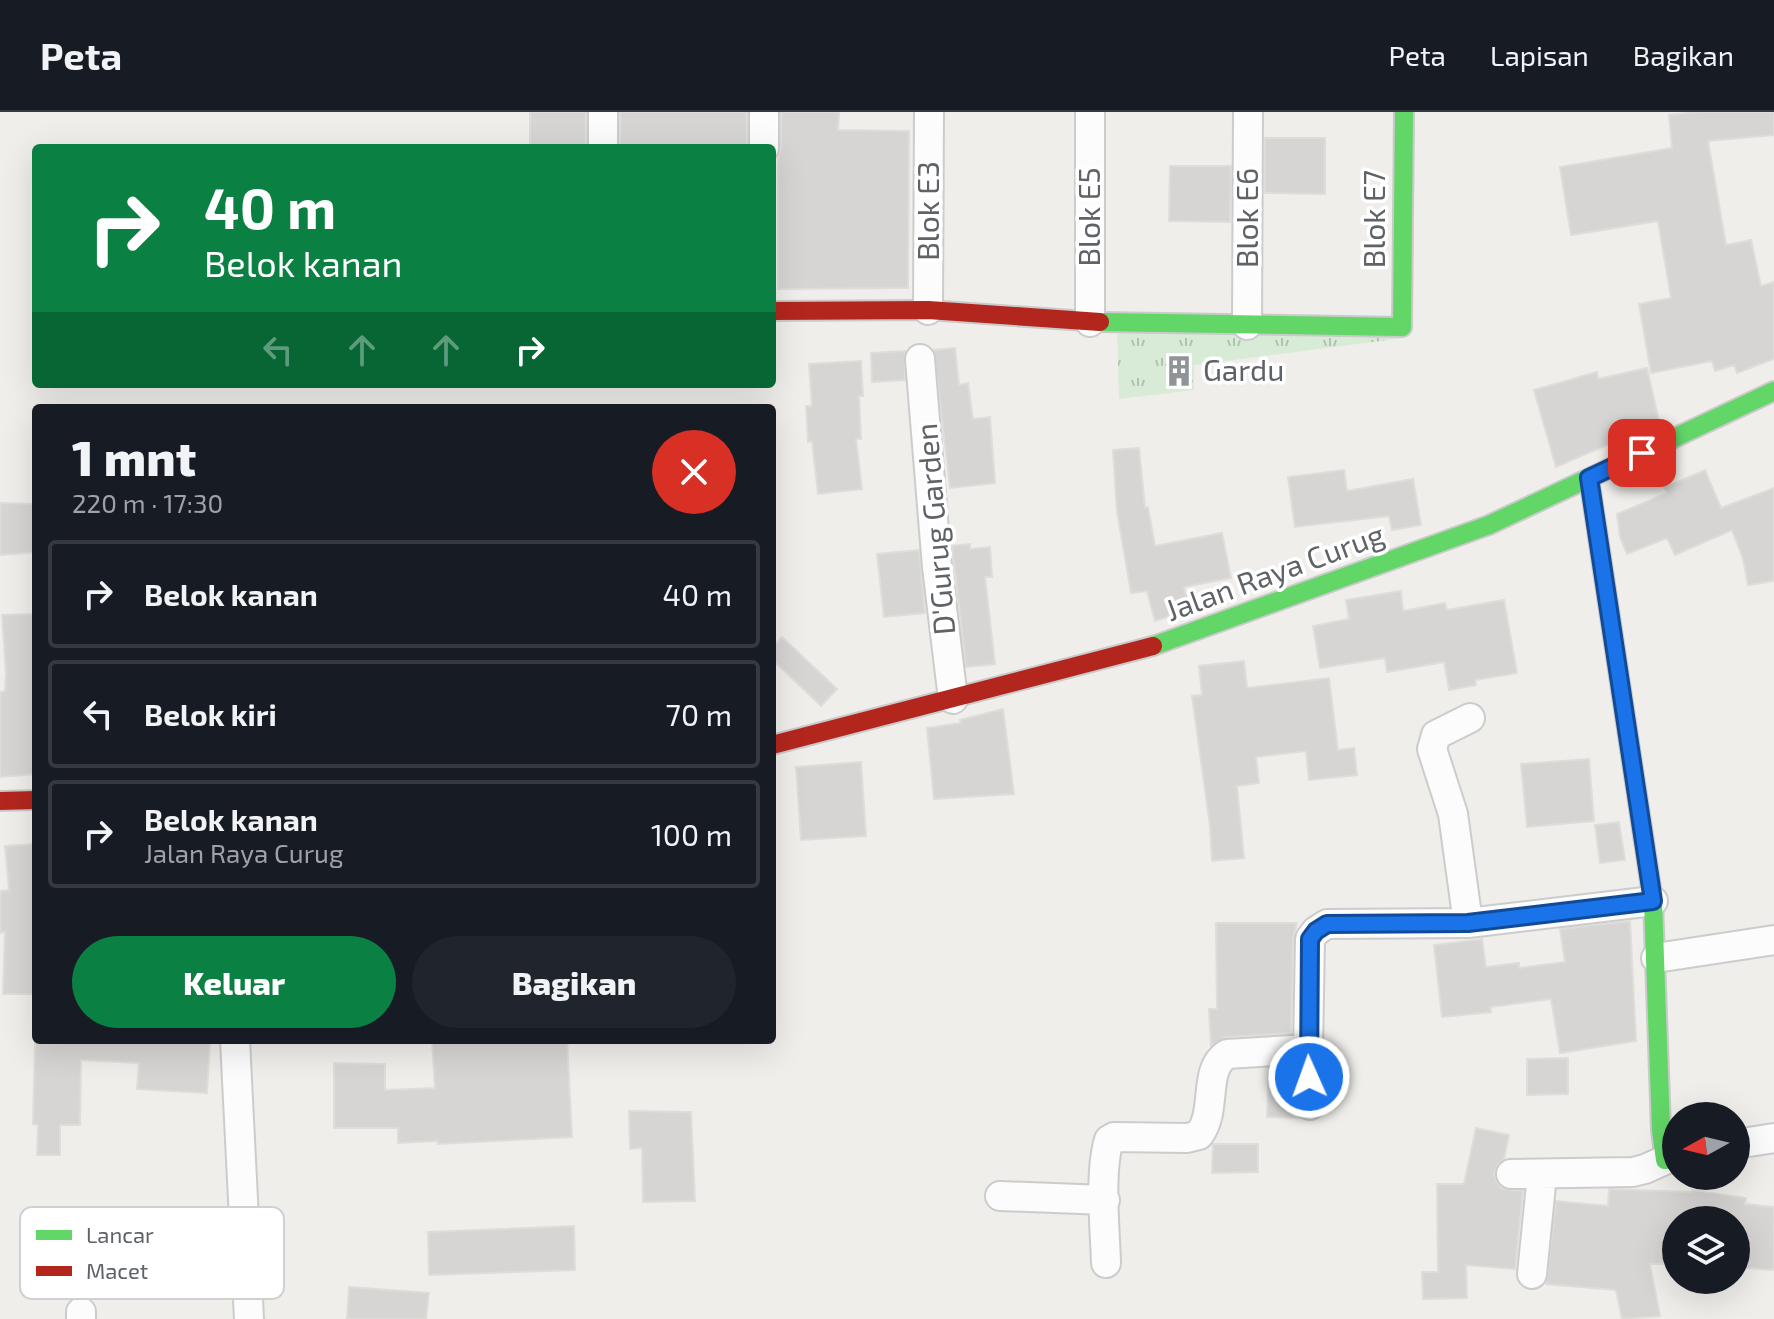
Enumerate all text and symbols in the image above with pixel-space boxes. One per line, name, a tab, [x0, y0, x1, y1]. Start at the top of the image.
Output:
text: Peta	[40, 32, 122, 78]
text: Peta	[1389, 38, 1446, 72]
text: Lapisan	[1490, 38, 1589, 72]
text: Bagikan	[1633, 38, 1734, 72]
street label: Blok E3	[909, 161, 945, 261]
street label: Blok E5	[1070, 167, 1106, 267]
street label: Blok E6	[1228, 168, 1264, 268]
street label: Blok E7	[1355, 170, 1391, 268]
text: 40 m	[204, 173, 336, 240]
icon: right	[72, 176, 176, 280]
text: Belok kanan	[204, 241, 402, 284]
icon: left	[256, 328, 300, 372]
icon: ahead	[340, 328, 384, 372]
icon: ahead	[424, 328, 468, 372]
icon: right	[508, 328, 552, 372]
place label: Gardu	[1203, 351, 1284, 387]
building icon: Gardu	[1162, 354, 1196, 388]
pin	[1608, 419, 1676, 487]
street label: D'Gurug Garden	[907, 422, 961, 637]
text: 1 mnt	[72, 428, 196, 486]
button: close	[652, 430, 736, 514]
icon: arrive	[1620, 431, 1664, 475]
text: 220 m · 17:30	[72, 487, 223, 518]
street label: Jalan Raya Curug	[1160, 515, 1389, 627]
icon: right	[76, 572, 120, 616]
text: Belok kanan	[144, 576, 318, 612]
text: 40 m	[662, 576, 732, 612]
icon: left	[76, 692, 120, 736]
text: Belok kiri	[144, 696, 277, 732]
text: 70 m	[666, 696, 732, 732]
text: Belok kanan	[144, 801, 318, 837]
icon: right	[76, 812, 120, 856]
text: 100 m	[651, 816, 732, 852]
text: Jalan Raya Curug	[144, 837, 343, 868]
button: Keluar	[72, 936, 396, 1028]
button: Bagikan	[412, 936, 736, 1028]
position arrow	[1267, 1035, 1351, 1119]
north arrow	[1662, 1102, 1750, 1190]
map controls	[1662, 1102, 1750, 1294]
button: layers	[1662, 1206, 1750, 1294]
legend	[20, 1207, 284, 1299]
text: Lancar	[86, 1221, 154, 1247]
text: Macet	[86, 1257, 148, 1283]

